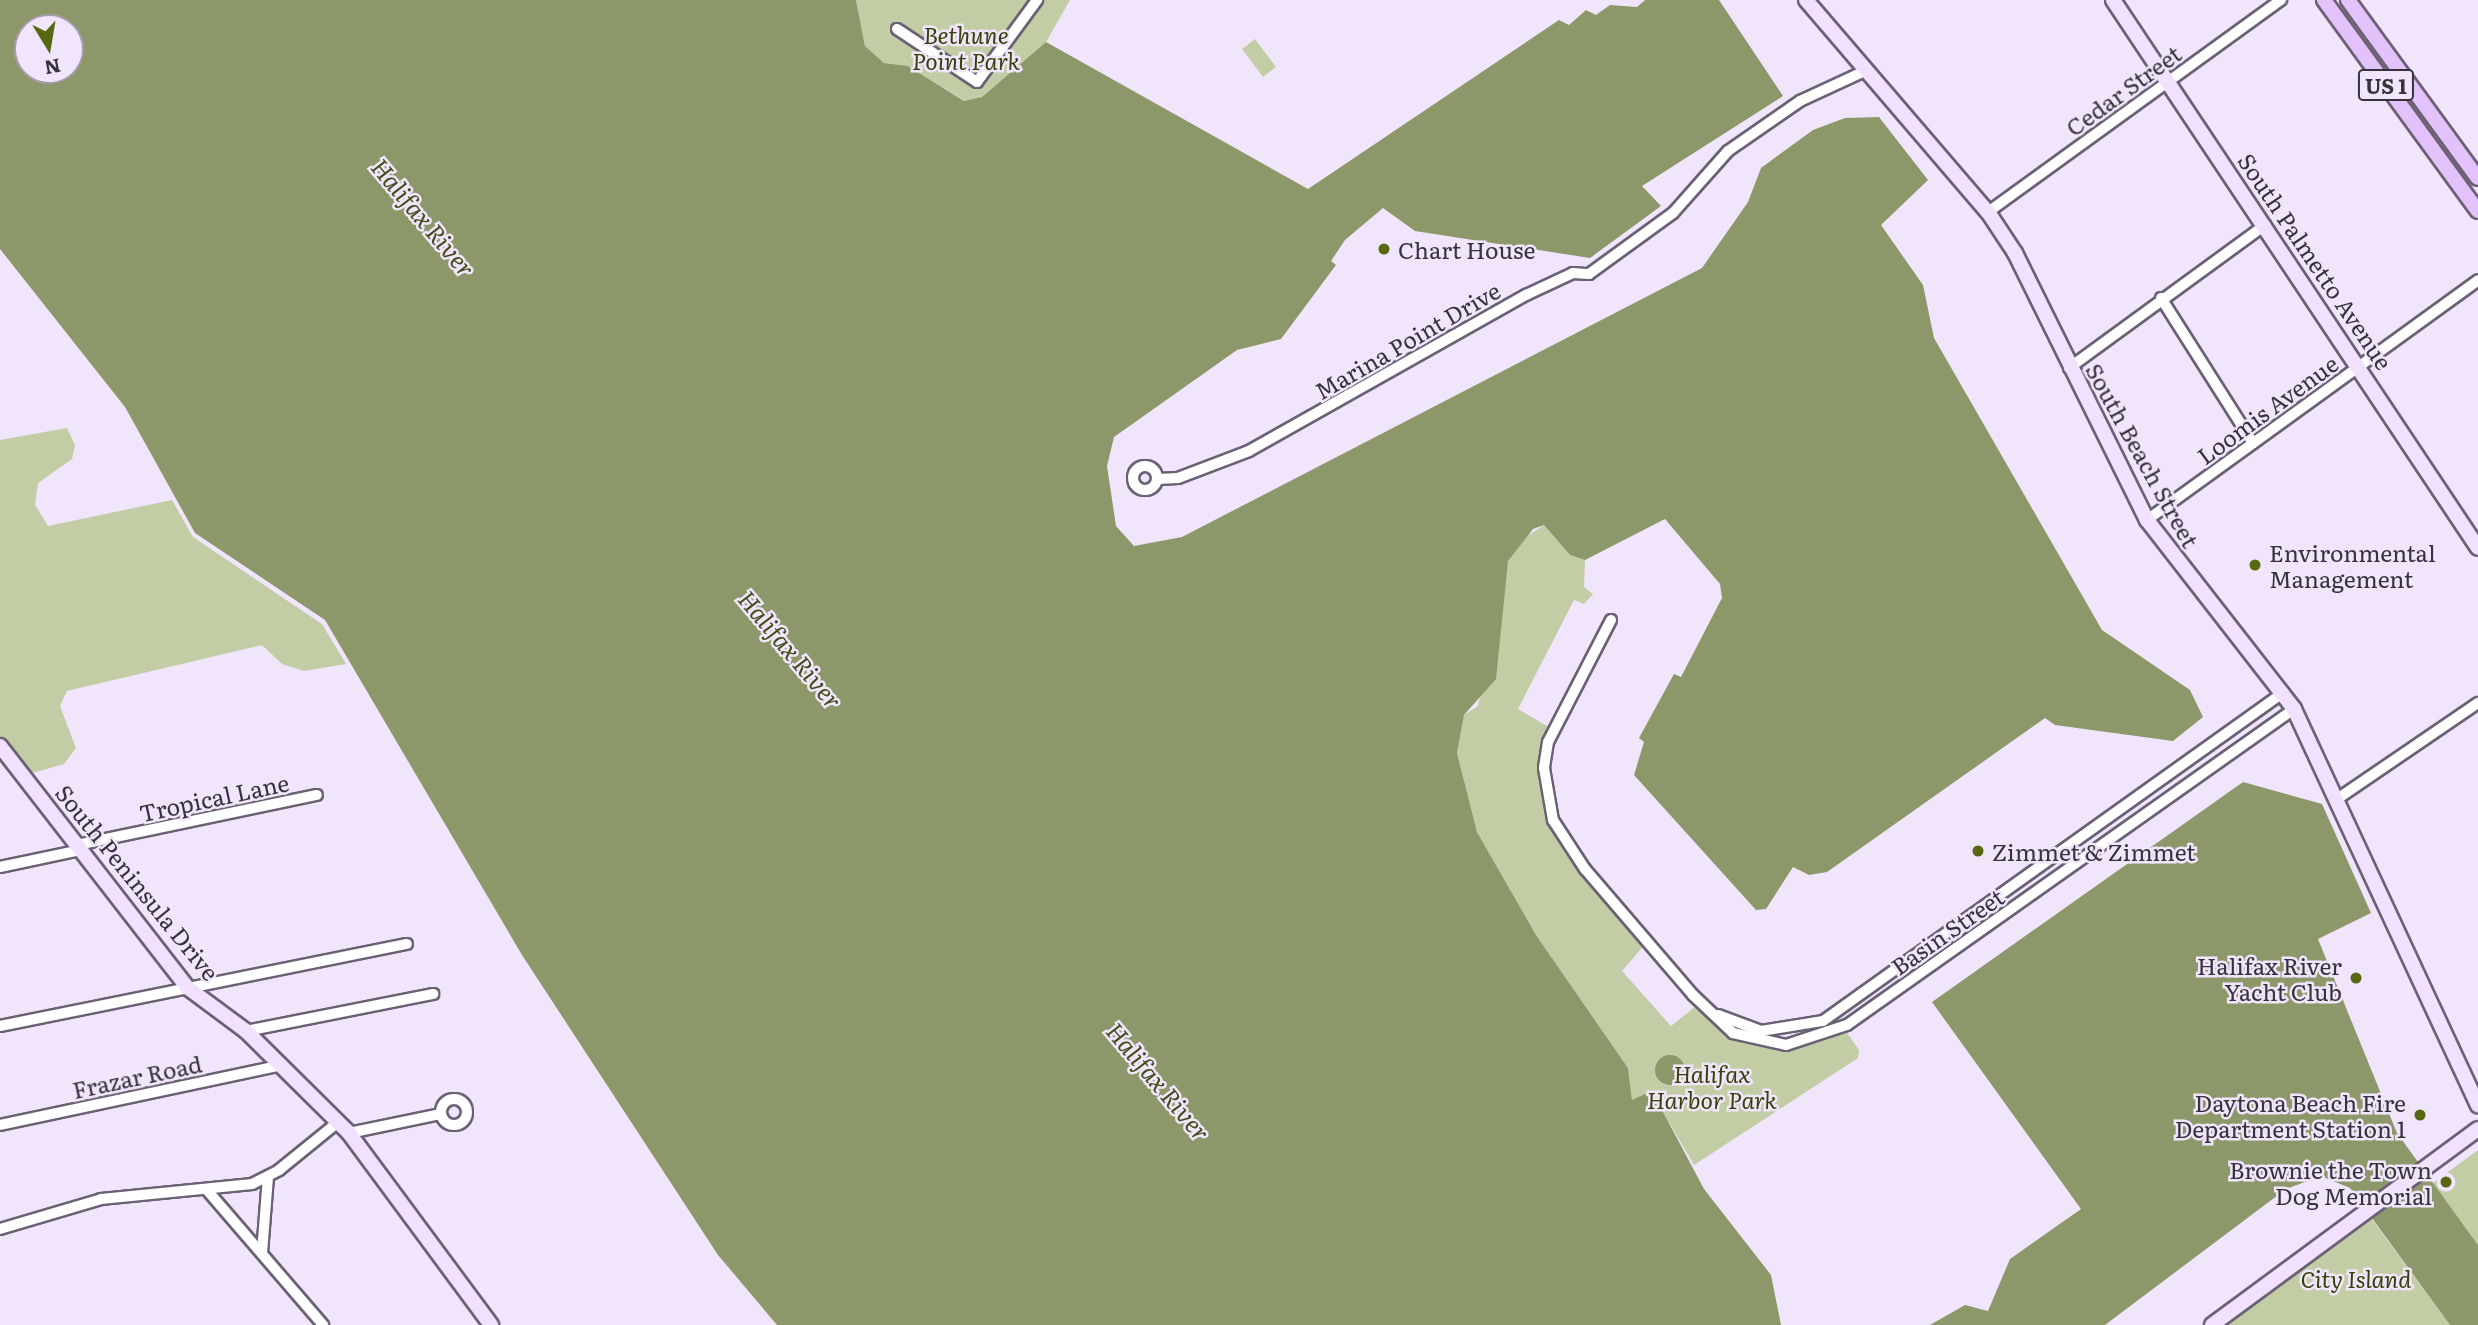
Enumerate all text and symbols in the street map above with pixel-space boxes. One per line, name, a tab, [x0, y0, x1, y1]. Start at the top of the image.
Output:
north arrow	[14, 14, 84, 84]
park label: Bethune Point Park	[912, 20, 1020, 74]
street label: Cedar Street	[2060, 39, 2186, 141]
text: N	[42, 52, 63, 83]
road number: US 1	[2356, 68, 2416, 102]
street label: South Palmetto Avenue	[2233, 148, 2399, 374]
water label: Halifax River	[366, 152, 482, 282]
place label: Chart House	[1398, 235, 1535, 263]
marker: Chart House	[1376, 241, 1392, 257]
street label: Marina Point Drive	[1309, 276, 1505, 404]
street label: Loomis Avenue	[2191, 349, 2343, 469]
street label: South Beach Street	[2081, 358, 2205, 552]
place label: Environmental Management	[2269, 538, 2436, 592]
marker: Environmental Management	[2247, 557, 2263, 573]
water label: Halifax River	[733, 584, 849, 714]
street label: Tropical Lane	[137, 768, 291, 826]
street label: South Peninsula Drive	[51, 779, 225, 985]
place label: Zimmet & Zimmet	[1992, 837, 2196, 865]
marker: Zimmet & Zimmet	[1970, 843, 1986, 859]
street label: Basin Street	[1885, 882, 2009, 980]
place label: Halifax River Yacht Club	[2197, 951, 2342, 1005]
marker: Halifax River Yacht Club	[2348, 970, 2364, 986]
water label: Halifax River	[1101, 1016, 1217, 1146]
street label: Frazar Road	[70, 1049, 204, 1103]
park label: Halifax Harbor Park	[1647, 1059, 1777, 1113]
place label: Daytona Beach Fire Department Station 1	[2175, 1088, 2406, 1142]
marker: Daytona Beach Fire Department Station 1	[2412, 1107, 2428, 1123]
place label: Brownie the Town Dog Memorial	[2229, 1155, 2432, 1209]
marker: Brownie the Town Dog Memorial	[2438, 1174, 2454, 1190]
park label: City Island	[2301, 1264, 2411, 1292]

